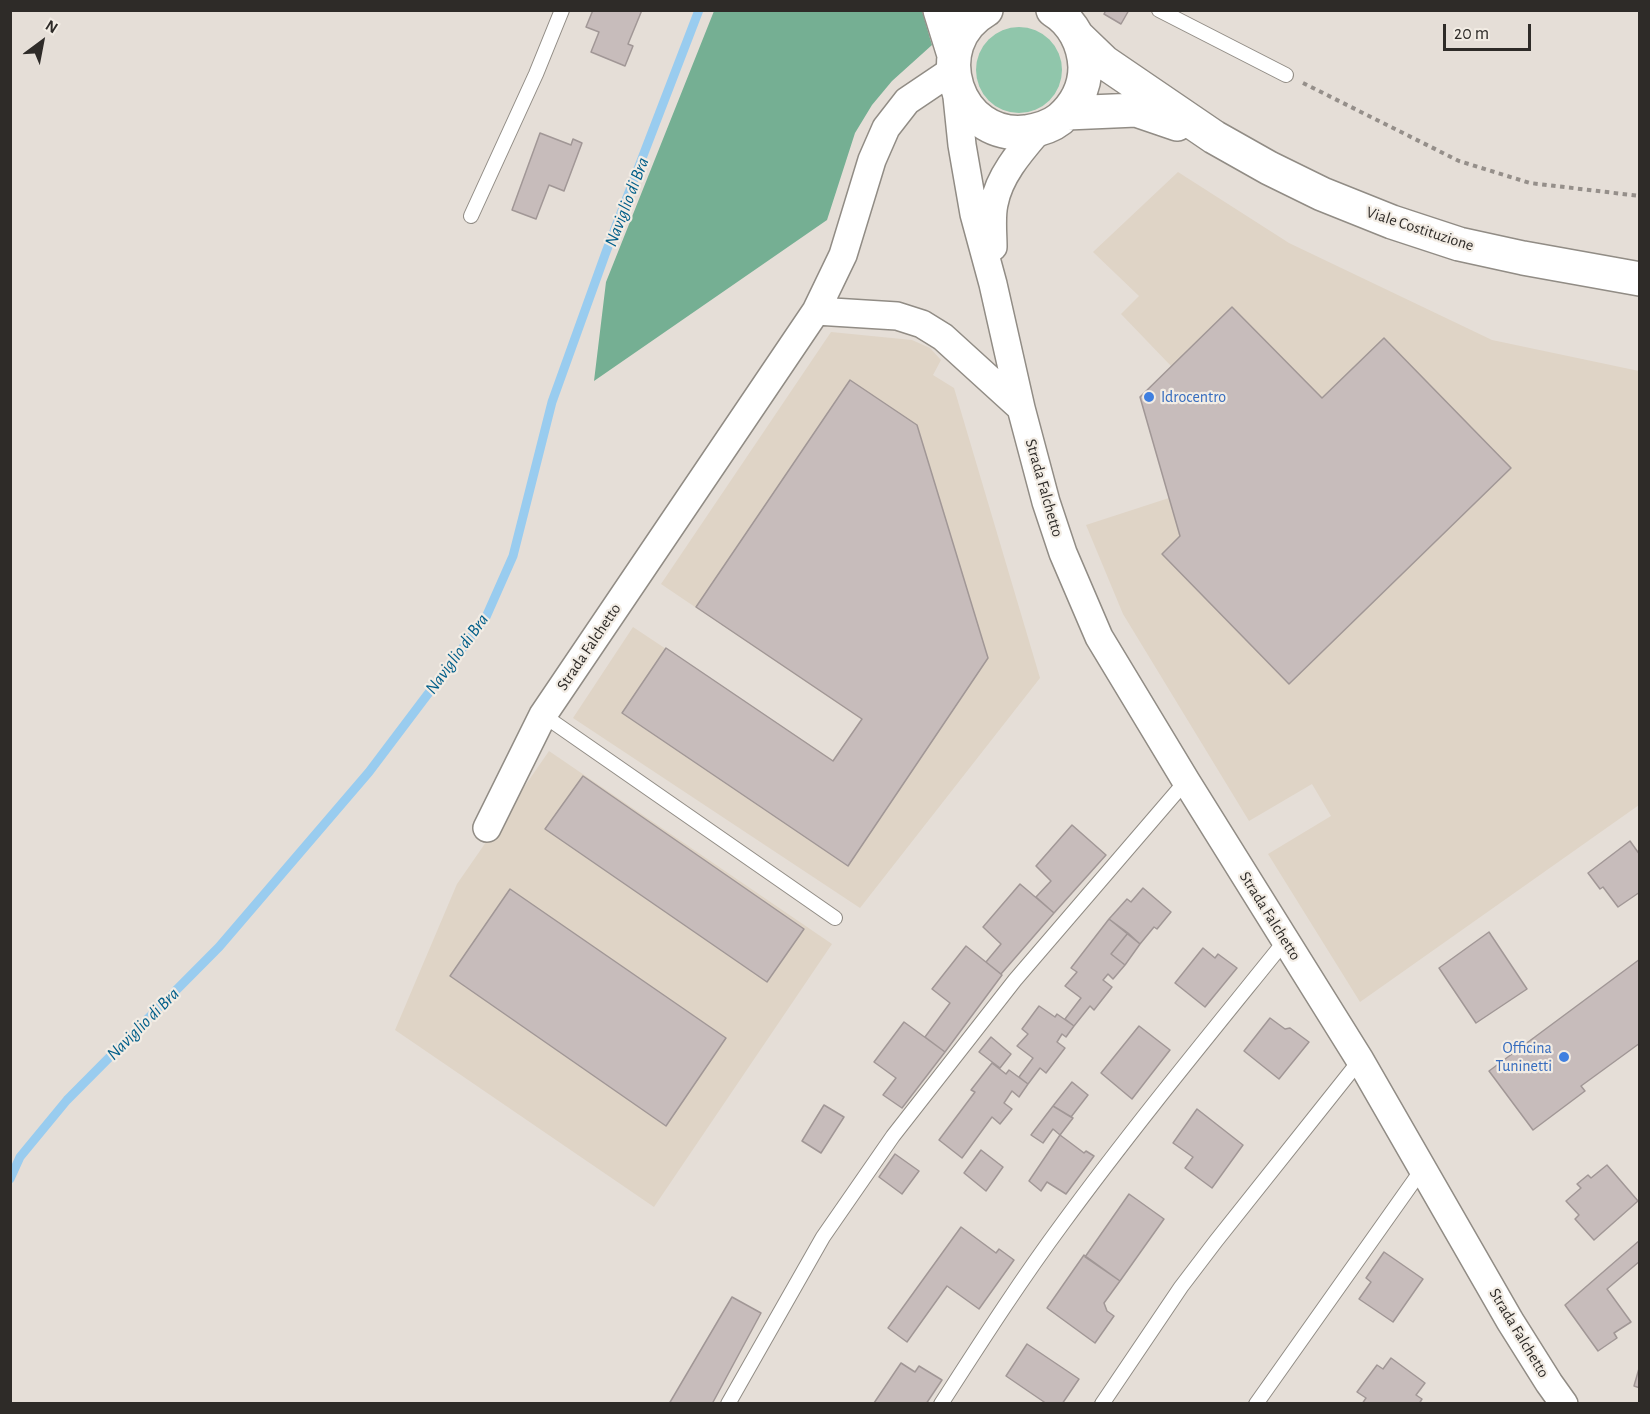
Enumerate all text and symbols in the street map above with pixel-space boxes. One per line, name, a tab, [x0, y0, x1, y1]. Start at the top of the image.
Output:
north arrow	[12, 12, 72, 72]
scale bar	[1446, 12, 1534, 50]
text: N	[43, 17, 60, 36]
text: 20 m	[1454, 25, 1489, 43]
water label: Naviglio di Bra	[600, 154, 654, 250]
street label: Viale Costituzione	[1364, 203, 1476, 255]
place label: Idrocentro	[1161, 387, 1226, 407]
marker: Idrocentro	[1142, 390, 1156, 404]
street label: Strada Falchetto	[1021, 437, 1067, 539]
street label: Strada Falchetto	[553, 600, 625, 694]
water label: Naviglio di Bra	[421, 610, 493, 698]
street label: Strada Falchetto	[1235, 868, 1305, 964]
water label: Naviglio di Bra	[102, 983, 184, 1065]
place label: Officina Tuninetti	[1496, 1038, 1552, 1076]
marker: Officina Tuninetti	[1557, 1050, 1571, 1064]
street label: Strada Falchetto	[1485, 1285, 1553, 1381]

